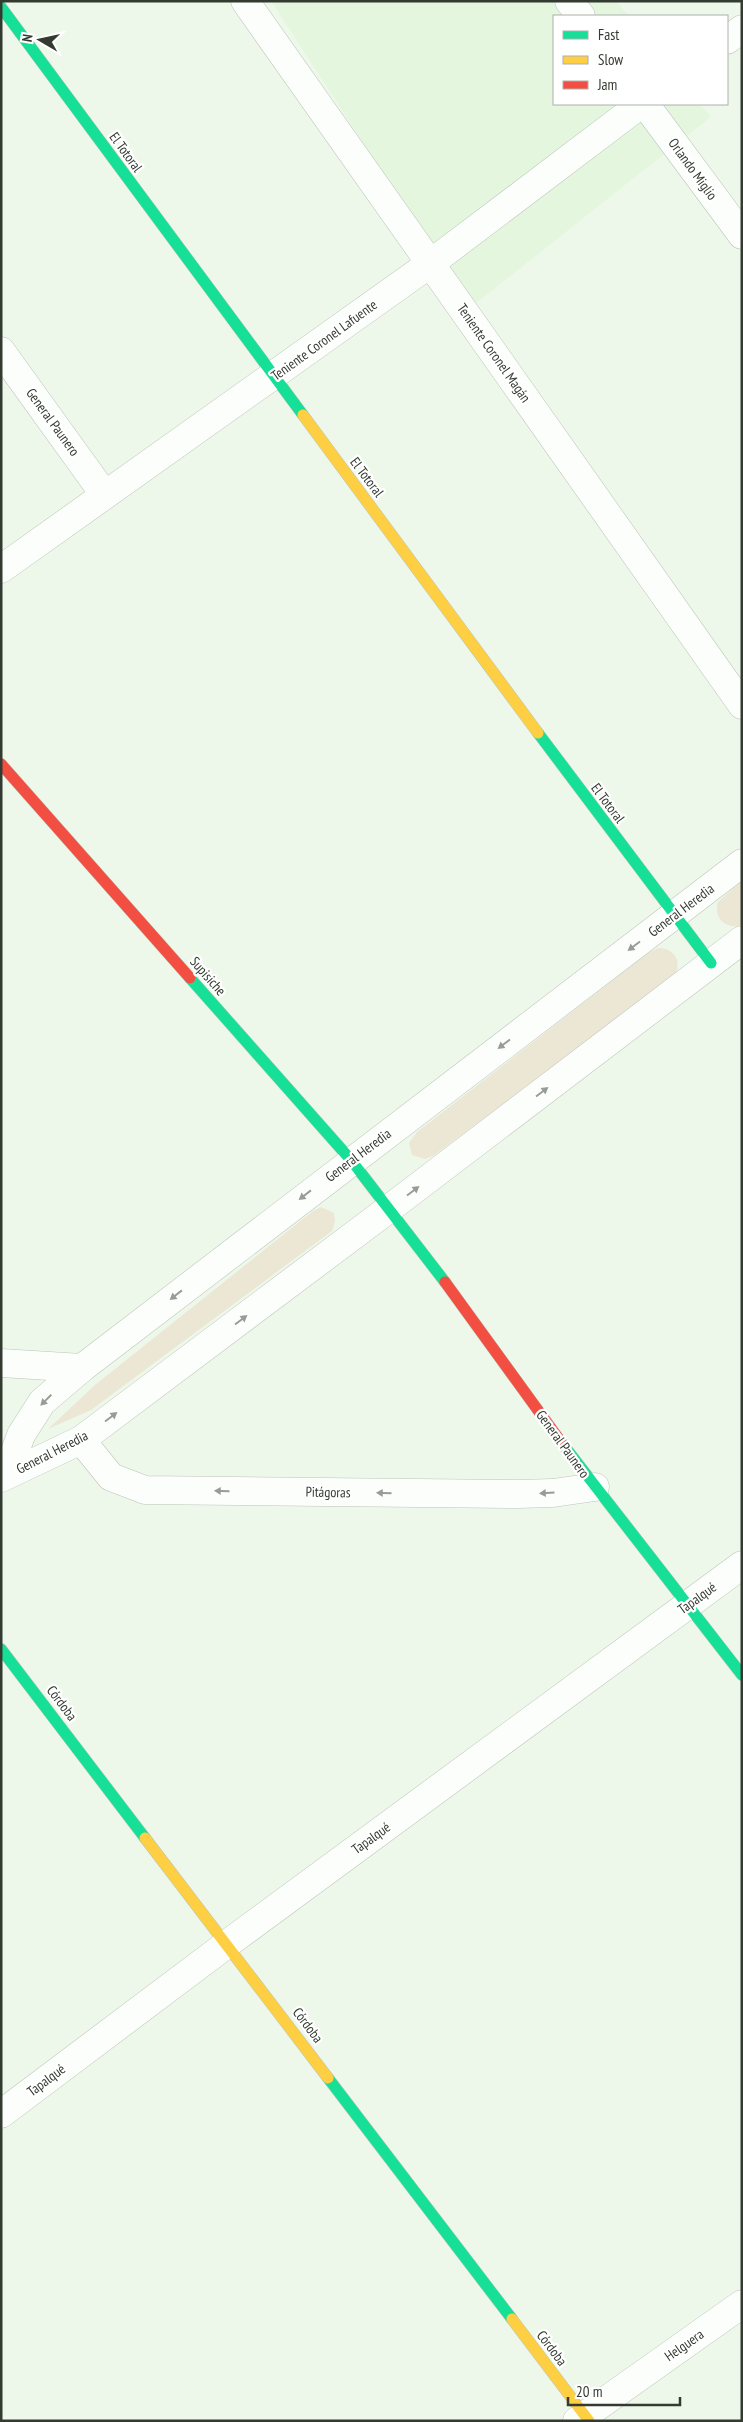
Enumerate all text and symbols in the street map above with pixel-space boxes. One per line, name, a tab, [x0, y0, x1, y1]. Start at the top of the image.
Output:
north arrow	[15, 15, 65, 65]
legend	[553, 15, 728, 105]
text: Fast	[598, 25, 619, 44]
text: N	[18, 33, 37, 43]
text: Slow	[598, 50, 623, 69]
text: Jam	[597, 75, 617, 94]
street label: El Totoral	[105, 128, 147, 176]
street label: Orlando Miglio	[665, 135, 721, 203]
street label: Teniente Coronel Lafuente	[267, 295, 381, 385]
street label: Teniente Coronel Magán	[453, 300, 535, 406]
street label: General Paunero	[22, 384, 84, 460]
street label: El Totoral	[346, 454, 388, 501]
street label: El Totoral	[587, 780, 629, 827]
street label: General Heredia	[644, 879, 718, 941]
one-way arrow	[627, 941, 641, 951]
street label: Supisiche	[186, 953, 230, 999]
one-way arrow	[497, 1039, 511, 1049]
one-way arrow	[535, 1087, 548, 1098]
street label: General Heredia	[321, 1124, 395, 1186]
one-way arrow	[406, 1186, 420, 1196]
one-way arrow	[299, 1190, 312, 1201]
one-way arrow	[170, 1289, 183, 1300]
one-way arrow	[234, 1315, 248, 1325]
one-way arrow	[40, 1394, 52, 1406]
street label: General Paunero	[532, 1406, 594, 1482]
one-way arrow	[104, 1412, 118, 1422]
street label: General Heredia	[13, 1426, 91, 1478]
street label: Pitágoras	[305, 1483, 351, 1501]
one-way arrow	[214, 1487, 230, 1495]
one-way arrow	[376, 1489, 392, 1497]
one-way arrow	[539, 1489, 555, 1497]
street label: Tapalqué	[674, 1578, 720, 1618]
street label: Córdoba	[43, 1682, 81, 1724]
street label: Tapalqué	[348, 1818, 394, 1858]
street label: Córdoba	[289, 2004, 327, 2046]
street label: Tapalqué	[23, 2060, 69, 2100]
street label: Helguera	[661, 2325, 707, 2365]
street label: Córdoba	[533, 2327, 571, 2369]
scale bar	[568, 2374, 680, 2406]
text: 20 m	[576, 2382, 602, 2401]

